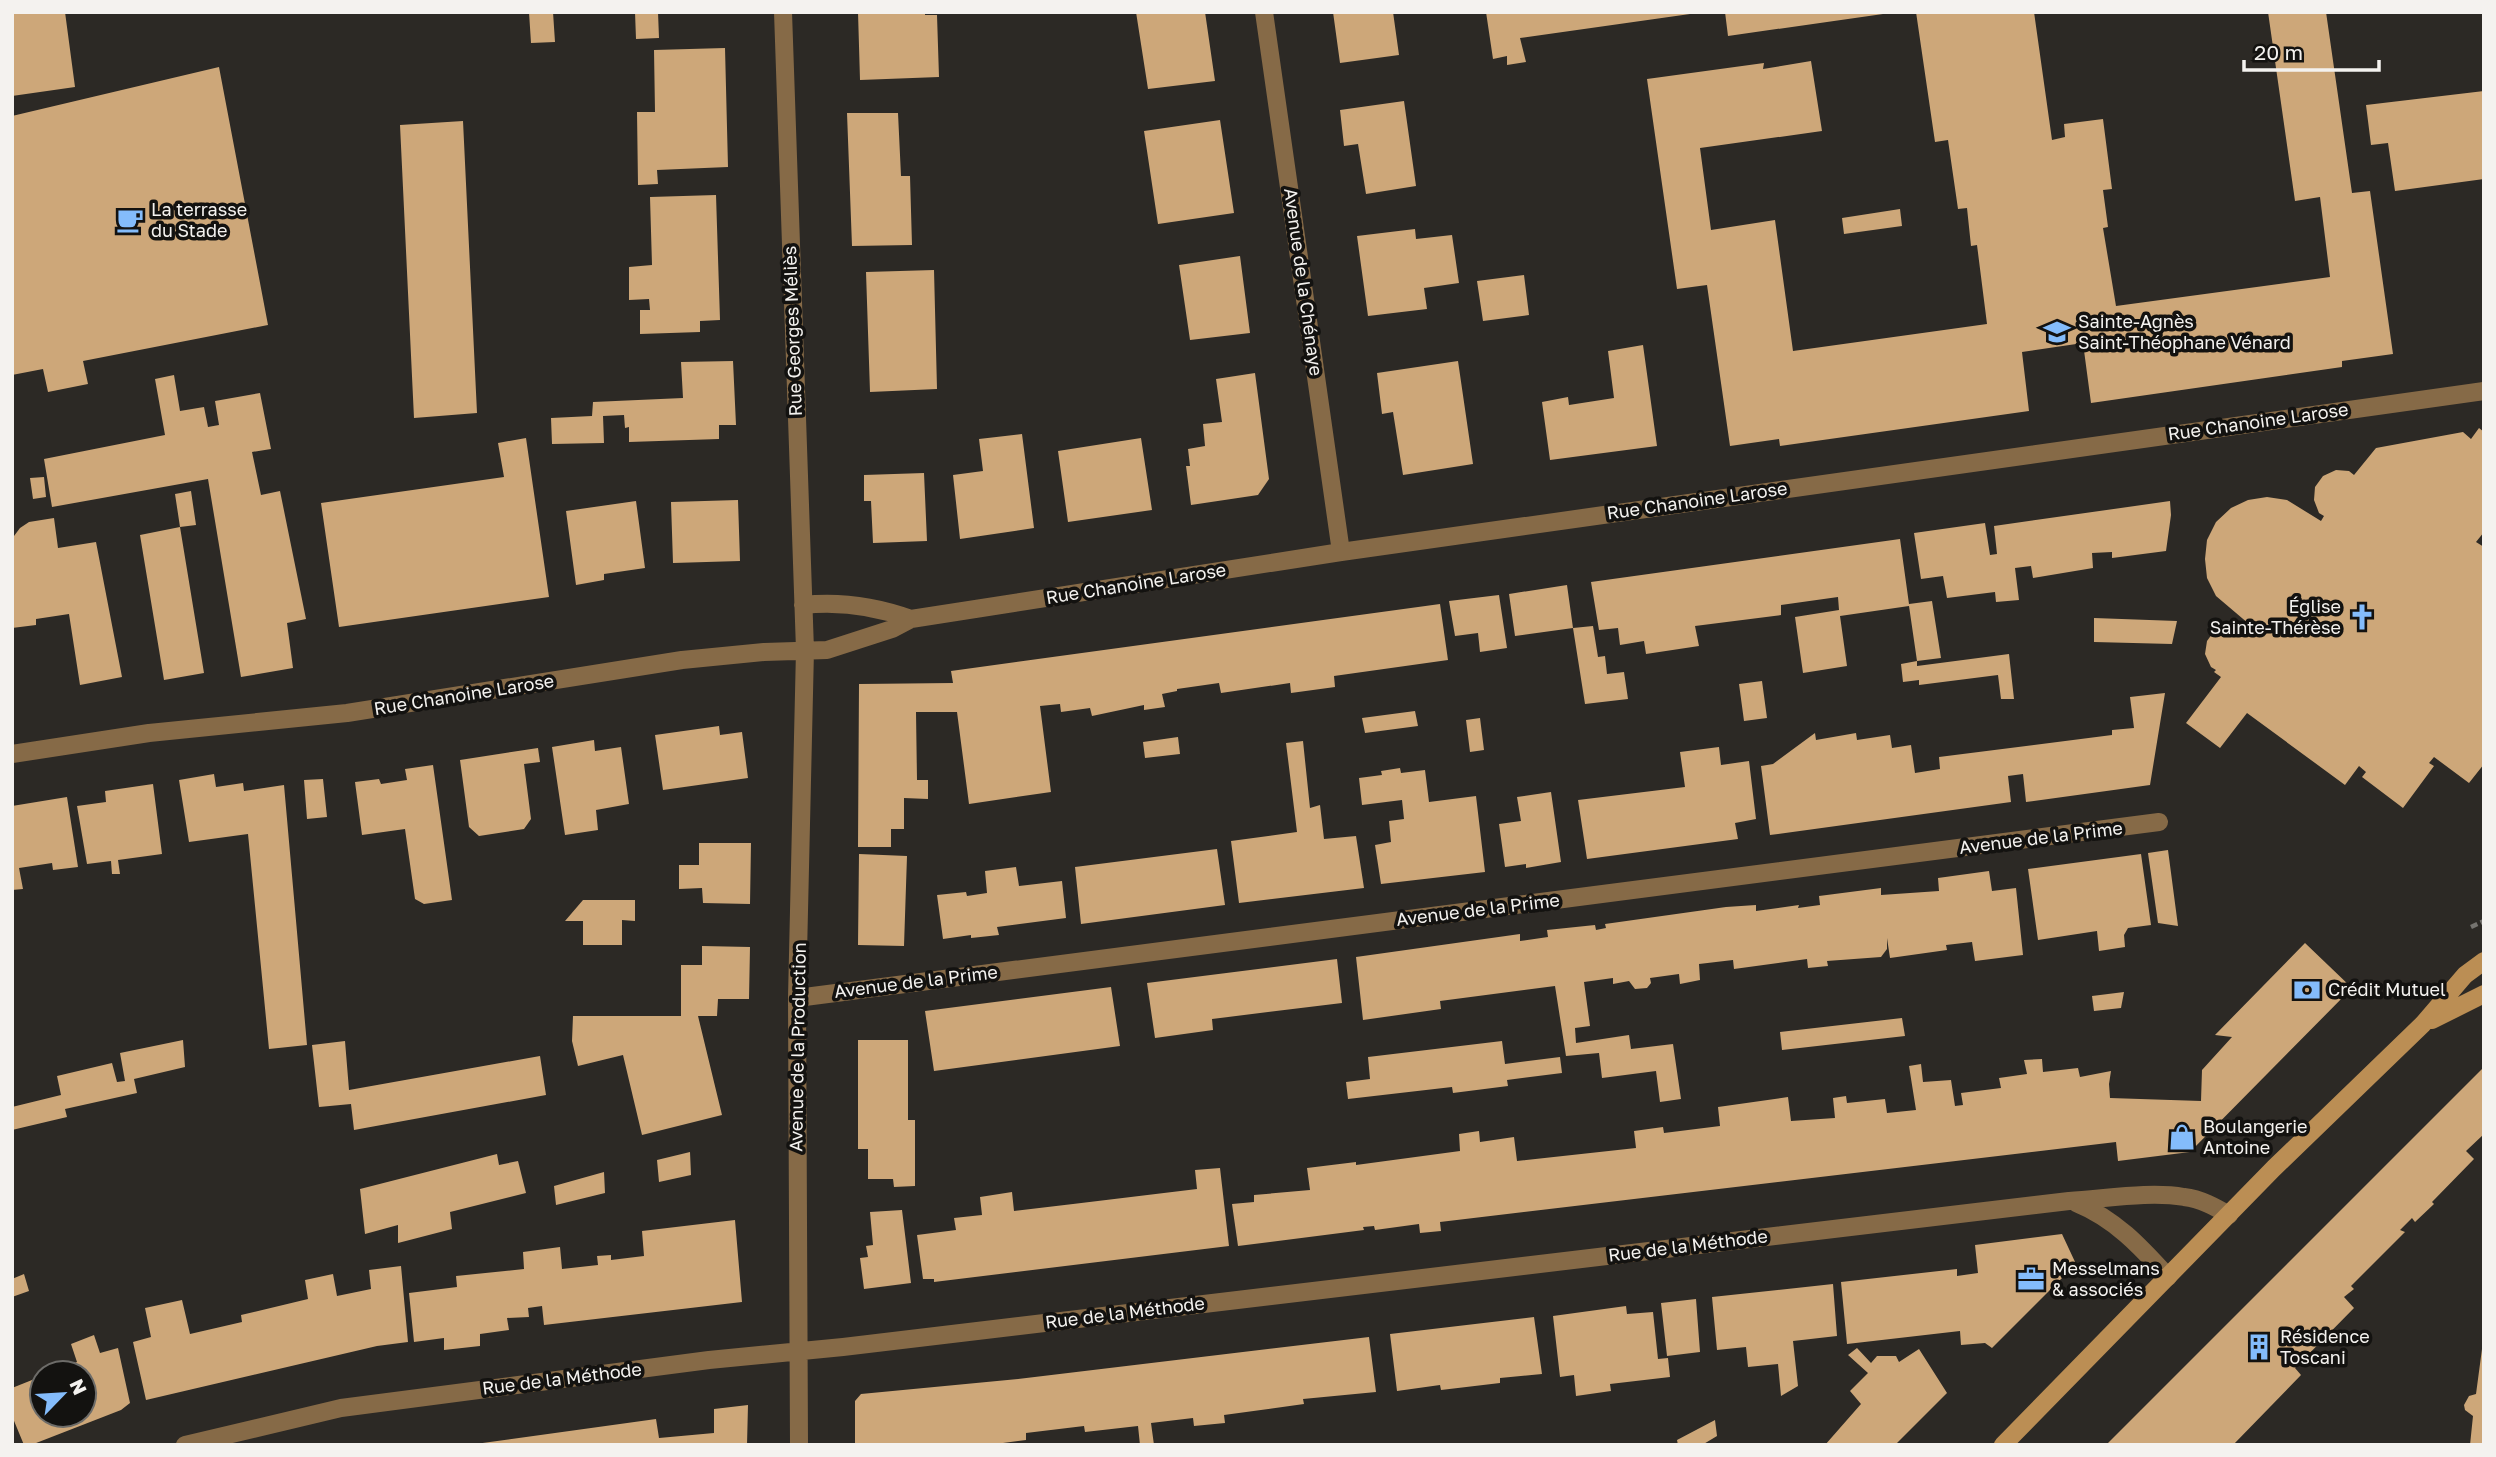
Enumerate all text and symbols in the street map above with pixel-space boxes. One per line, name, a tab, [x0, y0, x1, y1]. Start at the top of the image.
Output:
scale bar	[2244, 28, 2379, 72]
text: 20 m	[2254, 39, 2303, 65]
street label: Avenue de la Chénaye	[1280, 187, 1328, 377]
place label: La terrasse du Stade	[151, 198, 247, 241]
cafe icon: La terrasse du Stade	[115, 205, 145, 235]
street label: Rue Georges Méliès	[778, 245, 806, 417]
place label: Sainte-Agnès Saint-Théophane Vénard	[2078, 310, 2291, 353]
school or university icon: Sainte-Agnès Saint-Théophane Vénard	[2042, 317, 2072, 347]
street label: Rue Chanoine Larose	[2166, 397, 2350, 445]
street label: Rue Chanoine Larose	[1605, 476, 1789, 524]
street label: Rue Chanoine Larose	[1044, 558, 1228, 608]
place label: Église Sainte-Thérèse	[2210, 595, 2341, 638]
church icon: Église Sainte-Thérèse	[2347, 602, 2377, 632]
street label: Rue Chanoine Larose	[372, 669, 556, 719]
street label: Avenue de la Prime	[1958, 816, 2124, 858]
street label: Avenue de la Prime	[1395, 888, 1561, 930]
street label: Avenue de la Production	[784, 942, 810, 1152]
street label: Avenue de la Prime	[833, 960, 999, 1002]
bank icon: Crédit Mutuel	[2292, 975, 2322, 1005]
place label: Crédit Mutuel	[2328, 978, 2446, 1000]
place label: Boulangerie Antoine	[2203, 1115, 2308, 1158]
shop icon: Boulangerie Antoine	[2167, 1122, 2197, 1152]
street label: Rue de la Méthode	[1607, 1224, 1769, 1266]
place label: Messelmans & associés	[2052, 1257, 2160, 1300]
office icon: Messelmans & associés	[2016, 1264, 2046, 1294]
street label: Rue de la Méthode	[1044, 1291, 1206, 1333]
place label: Résidence Toscani	[2280, 1325, 2370, 1368]
building icon: Résidence Toscani	[2244, 1332, 2274, 1362]
street label: Rue de la Méthode	[481, 1357, 643, 1399]
north arrow	[28, 1359, 98, 1429]
text: N	[65, 1375, 92, 1398]

